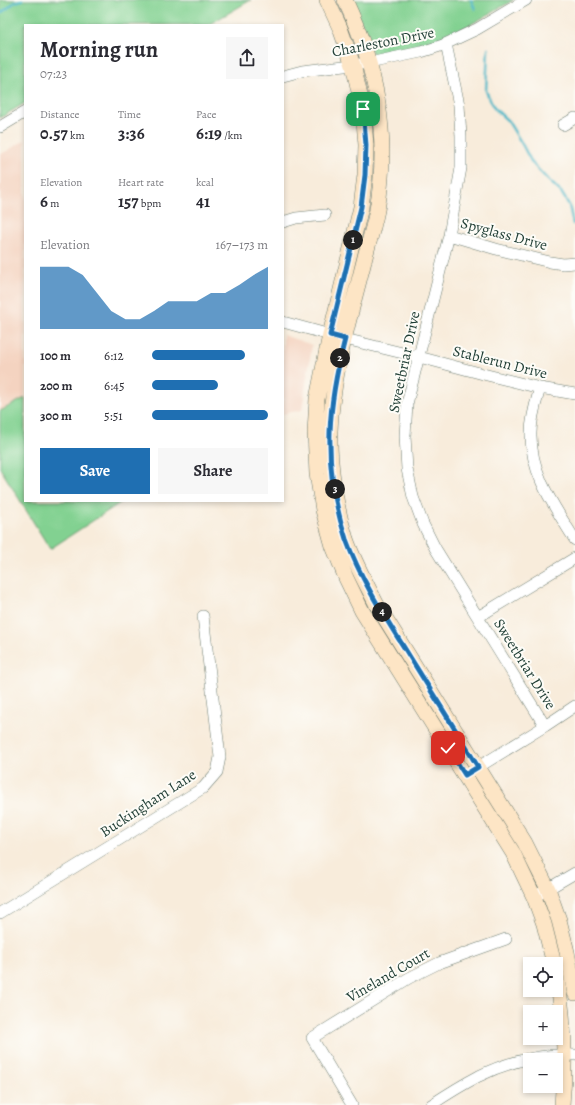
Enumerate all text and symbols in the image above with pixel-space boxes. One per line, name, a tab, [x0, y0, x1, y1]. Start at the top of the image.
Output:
street label: Charleston Drive	[330, 22, 436, 62]
text: Morning run	[40, 35, 158, 65]
button: share	[226, 37, 268, 79]
text: 07:23	[40, 65, 67, 82]
pin	[346, 92, 380, 126]
icon: arrive	[352, 98, 374, 120]
text: Distance	[40, 107, 79, 122]
text: Time	[118, 107, 141, 122]
text: Pace	[196, 107, 216, 122]
text: 0.57	[40, 122, 68, 145]
text: 3:36	[118, 122, 145, 145]
text: 6:19	[196, 122, 222, 145]
text: km	[68, 128, 85, 143]
text: /km	[222, 128, 242, 143]
text: Elevation	[40, 175, 82, 190]
text: Heart rate	[118, 175, 164, 190]
text: kcal	[196, 175, 214, 190]
text: 6	[40, 190, 48, 213]
text: 157	[118, 190, 139, 213]
text: 41	[196, 190, 210, 213]
text: m	[48, 196, 59, 211]
text: bpm	[139, 196, 161, 211]
street label: Spyglass Drive	[458, 213, 550, 255]
pin: 1	[343, 230, 363, 250]
text: 1	[351, 232, 355, 247]
text: Elevation	[40, 236, 90, 253]
text: 167–173 m	[215, 236, 268, 253]
street label: Sweetbriar Drive	[383, 309, 425, 415]
street label: Stablerun Drive	[451, 341, 550, 383]
text: 100 m	[40, 347, 71, 364]
text: 6:12	[104, 347, 124, 364]
pin: 2	[330, 348, 350, 368]
text: 2	[337, 350, 343, 365]
text: 200 m	[40, 377, 73, 394]
text: 6:45	[104, 377, 125, 394]
text: 300 m	[40, 407, 72, 424]
text: 5:51	[104, 407, 123, 424]
button: Save	[40, 448, 150, 494]
button: Share	[158, 448, 268, 494]
pin: 3	[325, 479, 345, 499]
text: 3	[333, 481, 337, 496]
pin: 4	[372, 602, 392, 622]
text: 4	[379, 604, 385, 619]
street label: Sweetbriar Drive	[489, 615, 561, 713]
pin	[431, 731, 465, 765]
icon: check	[437, 737, 459, 759]
street label: Buckingham Lane	[96, 764, 200, 842]
street label: Vineland Court	[342, 943, 433, 1007]
map controls	[523, 957, 563, 1093]
button: locate	[523, 957, 563, 997]
button: +	[523, 1005, 563, 1045]
button: −	[523, 1053, 563, 1093]

